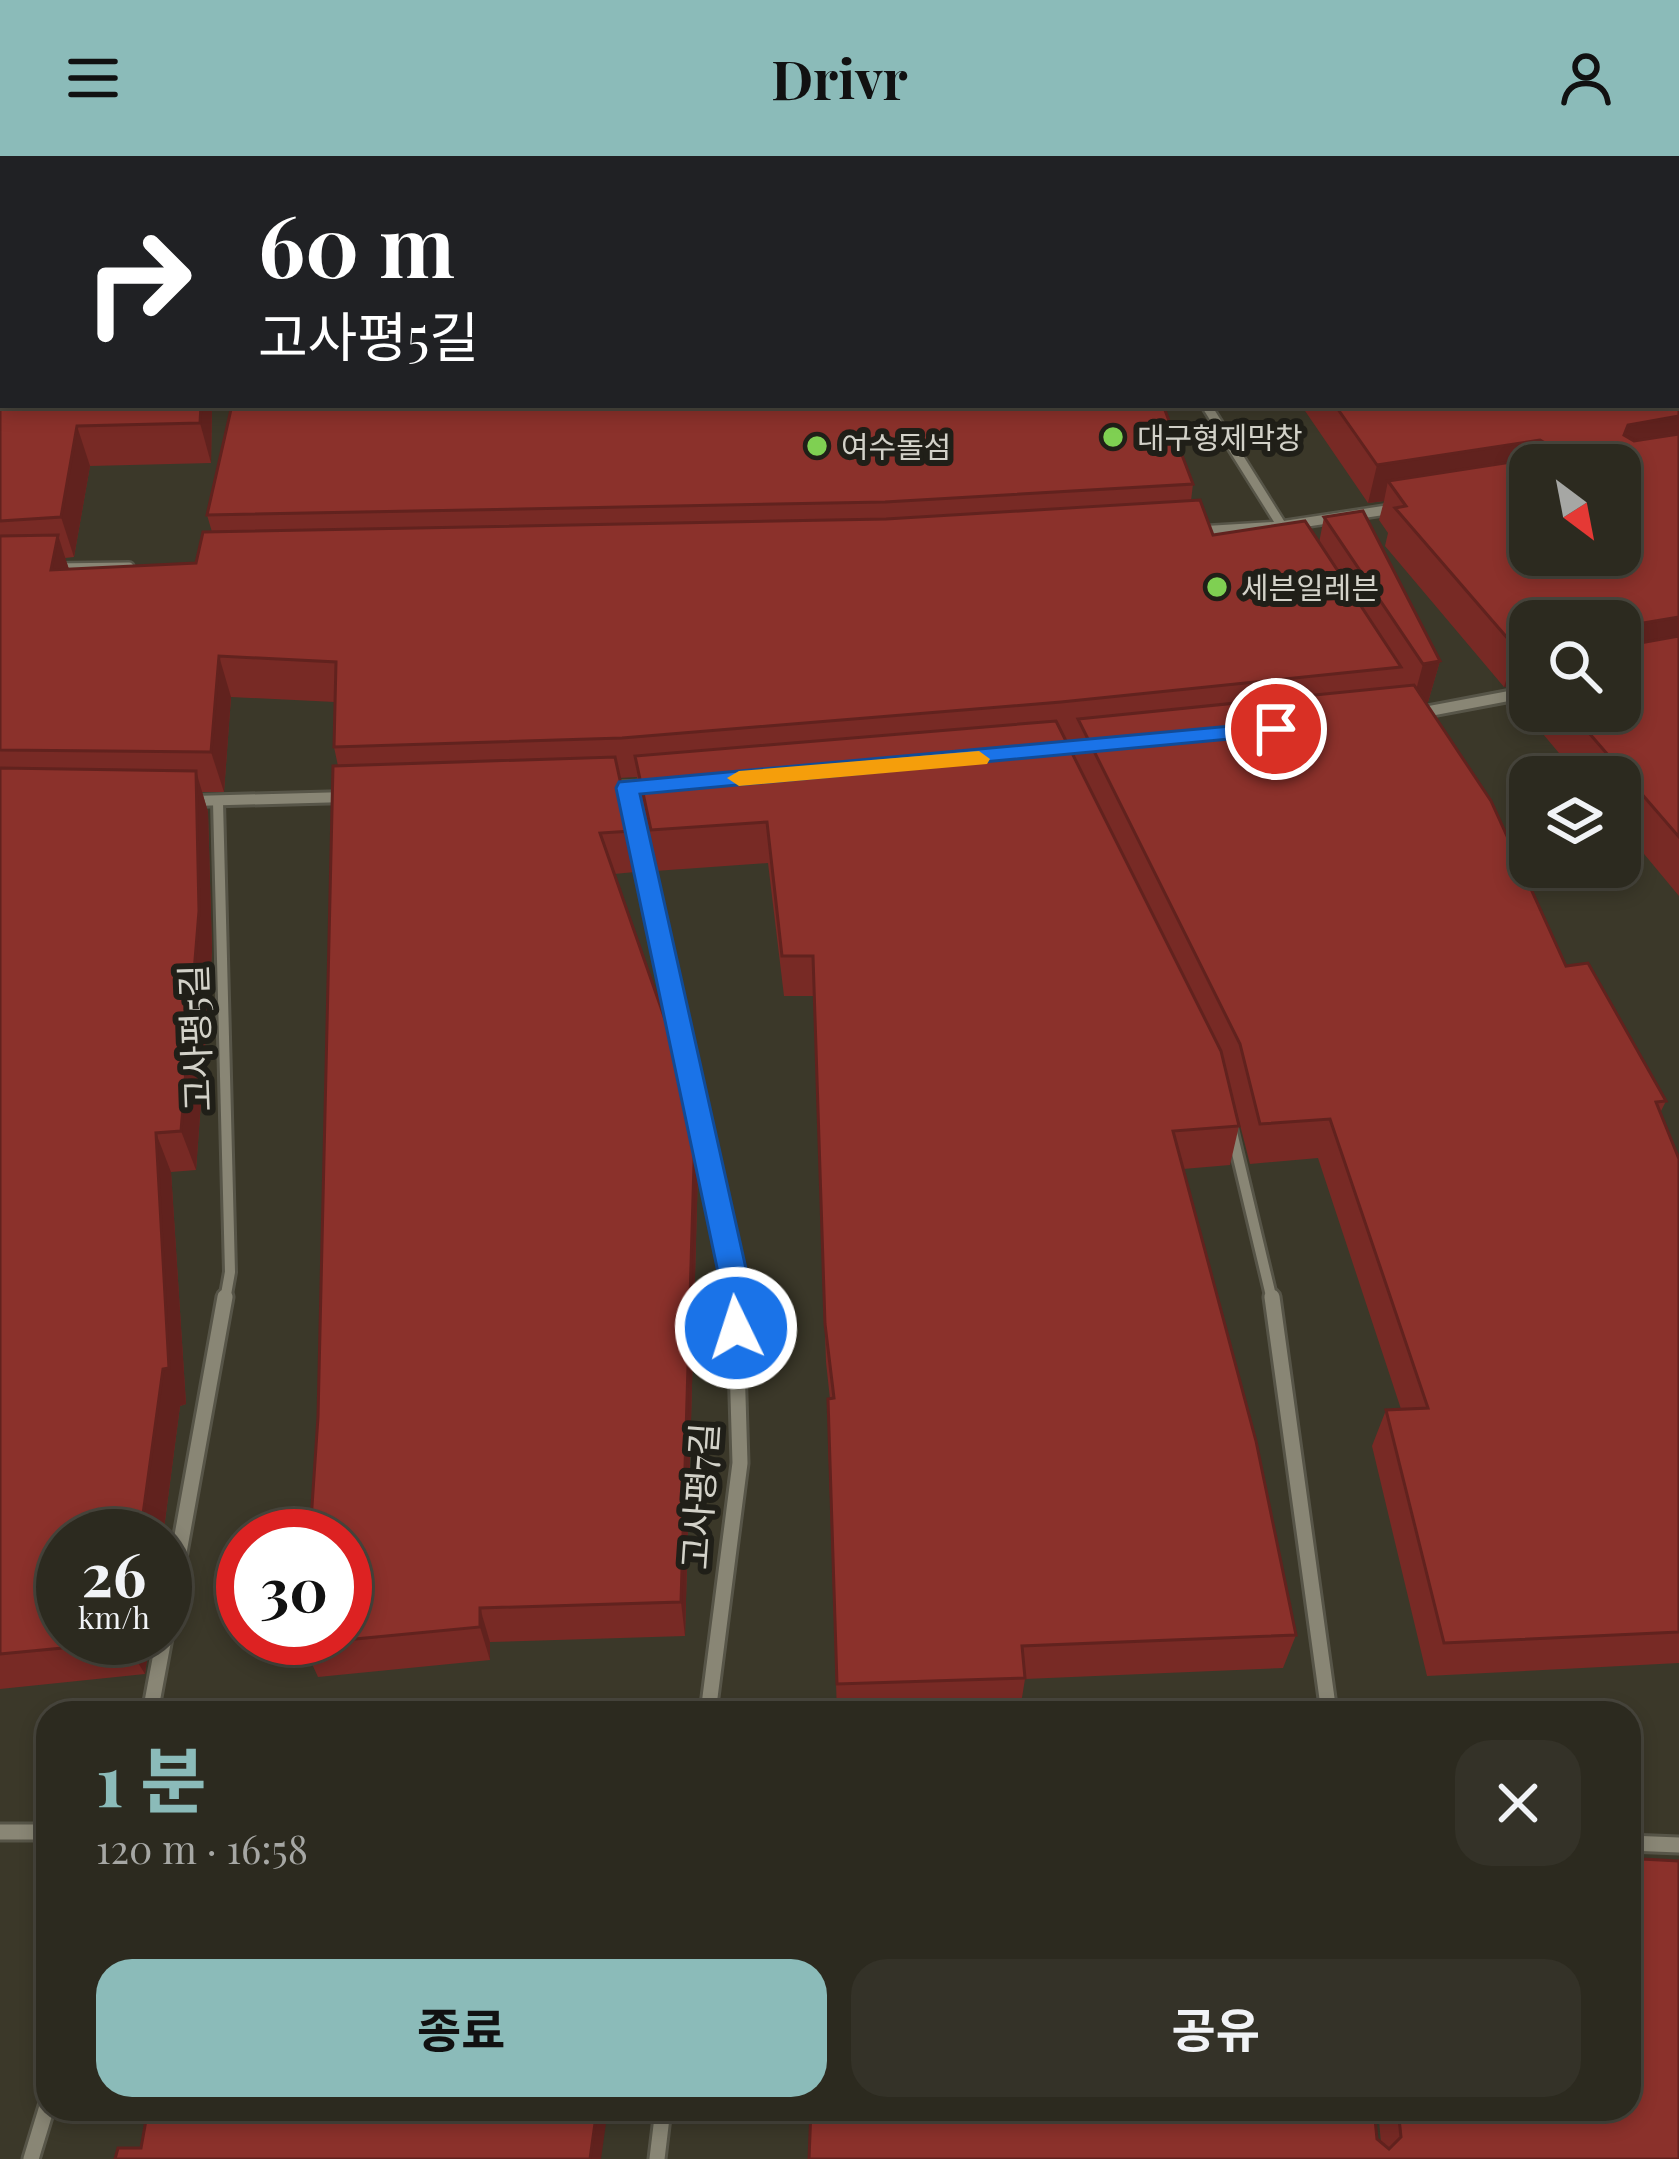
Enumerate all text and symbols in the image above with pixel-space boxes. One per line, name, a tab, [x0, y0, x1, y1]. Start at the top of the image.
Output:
text: Drivr	[771, 42, 908, 114]
icon: menu	[60, 45, 126, 111]
icon: person	[1553, 45, 1619, 111]
text: 60 m	[258, 187, 455, 299]
icon: right	[60, 204, 216, 360]
text: 고사평5길	[258, 299, 479, 371]
place label: 대구형제막창	[1137, 417, 1303, 457]
marker: 대구형제막창	[1100, 424, 1126, 450]
place label: 여수돌섬	[841, 426, 951, 466]
marker: 여수돌섬	[804, 433, 830, 459]
north arrow	[1509, 444, 1641, 576]
map controls	[1509, 444, 1641, 888]
place label: 세븐일레븐	[1241, 567, 1379, 607]
marker: 세븐일레븐	[1204, 574, 1230, 600]
button: search	[1509, 600, 1641, 732]
pin	[1225, 678, 1327, 780]
icon: arrive	[1243, 696, 1309, 762]
button: layers	[1509, 756, 1641, 888]
street label: 고사평5길	[167, 963, 221, 1113]
position arrow	[673, 1265, 799, 1391]
street label: 고사평7길	[669, 1421, 727, 1571]
speed limit sign: 30	[216, 1509, 372, 1665]
text: 26	[81, 1532, 147, 1612]
text: km/h	[78, 1597, 150, 1637]
text: 1 분	[96, 1729, 207, 1825]
button: close	[1455, 1740, 1581, 1866]
text: 120 m · 16:58	[96, 1822, 308, 1874]
button: 종료	[96, 1959, 827, 2097]
button: 공유	[851, 1959, 1581, 2097]

